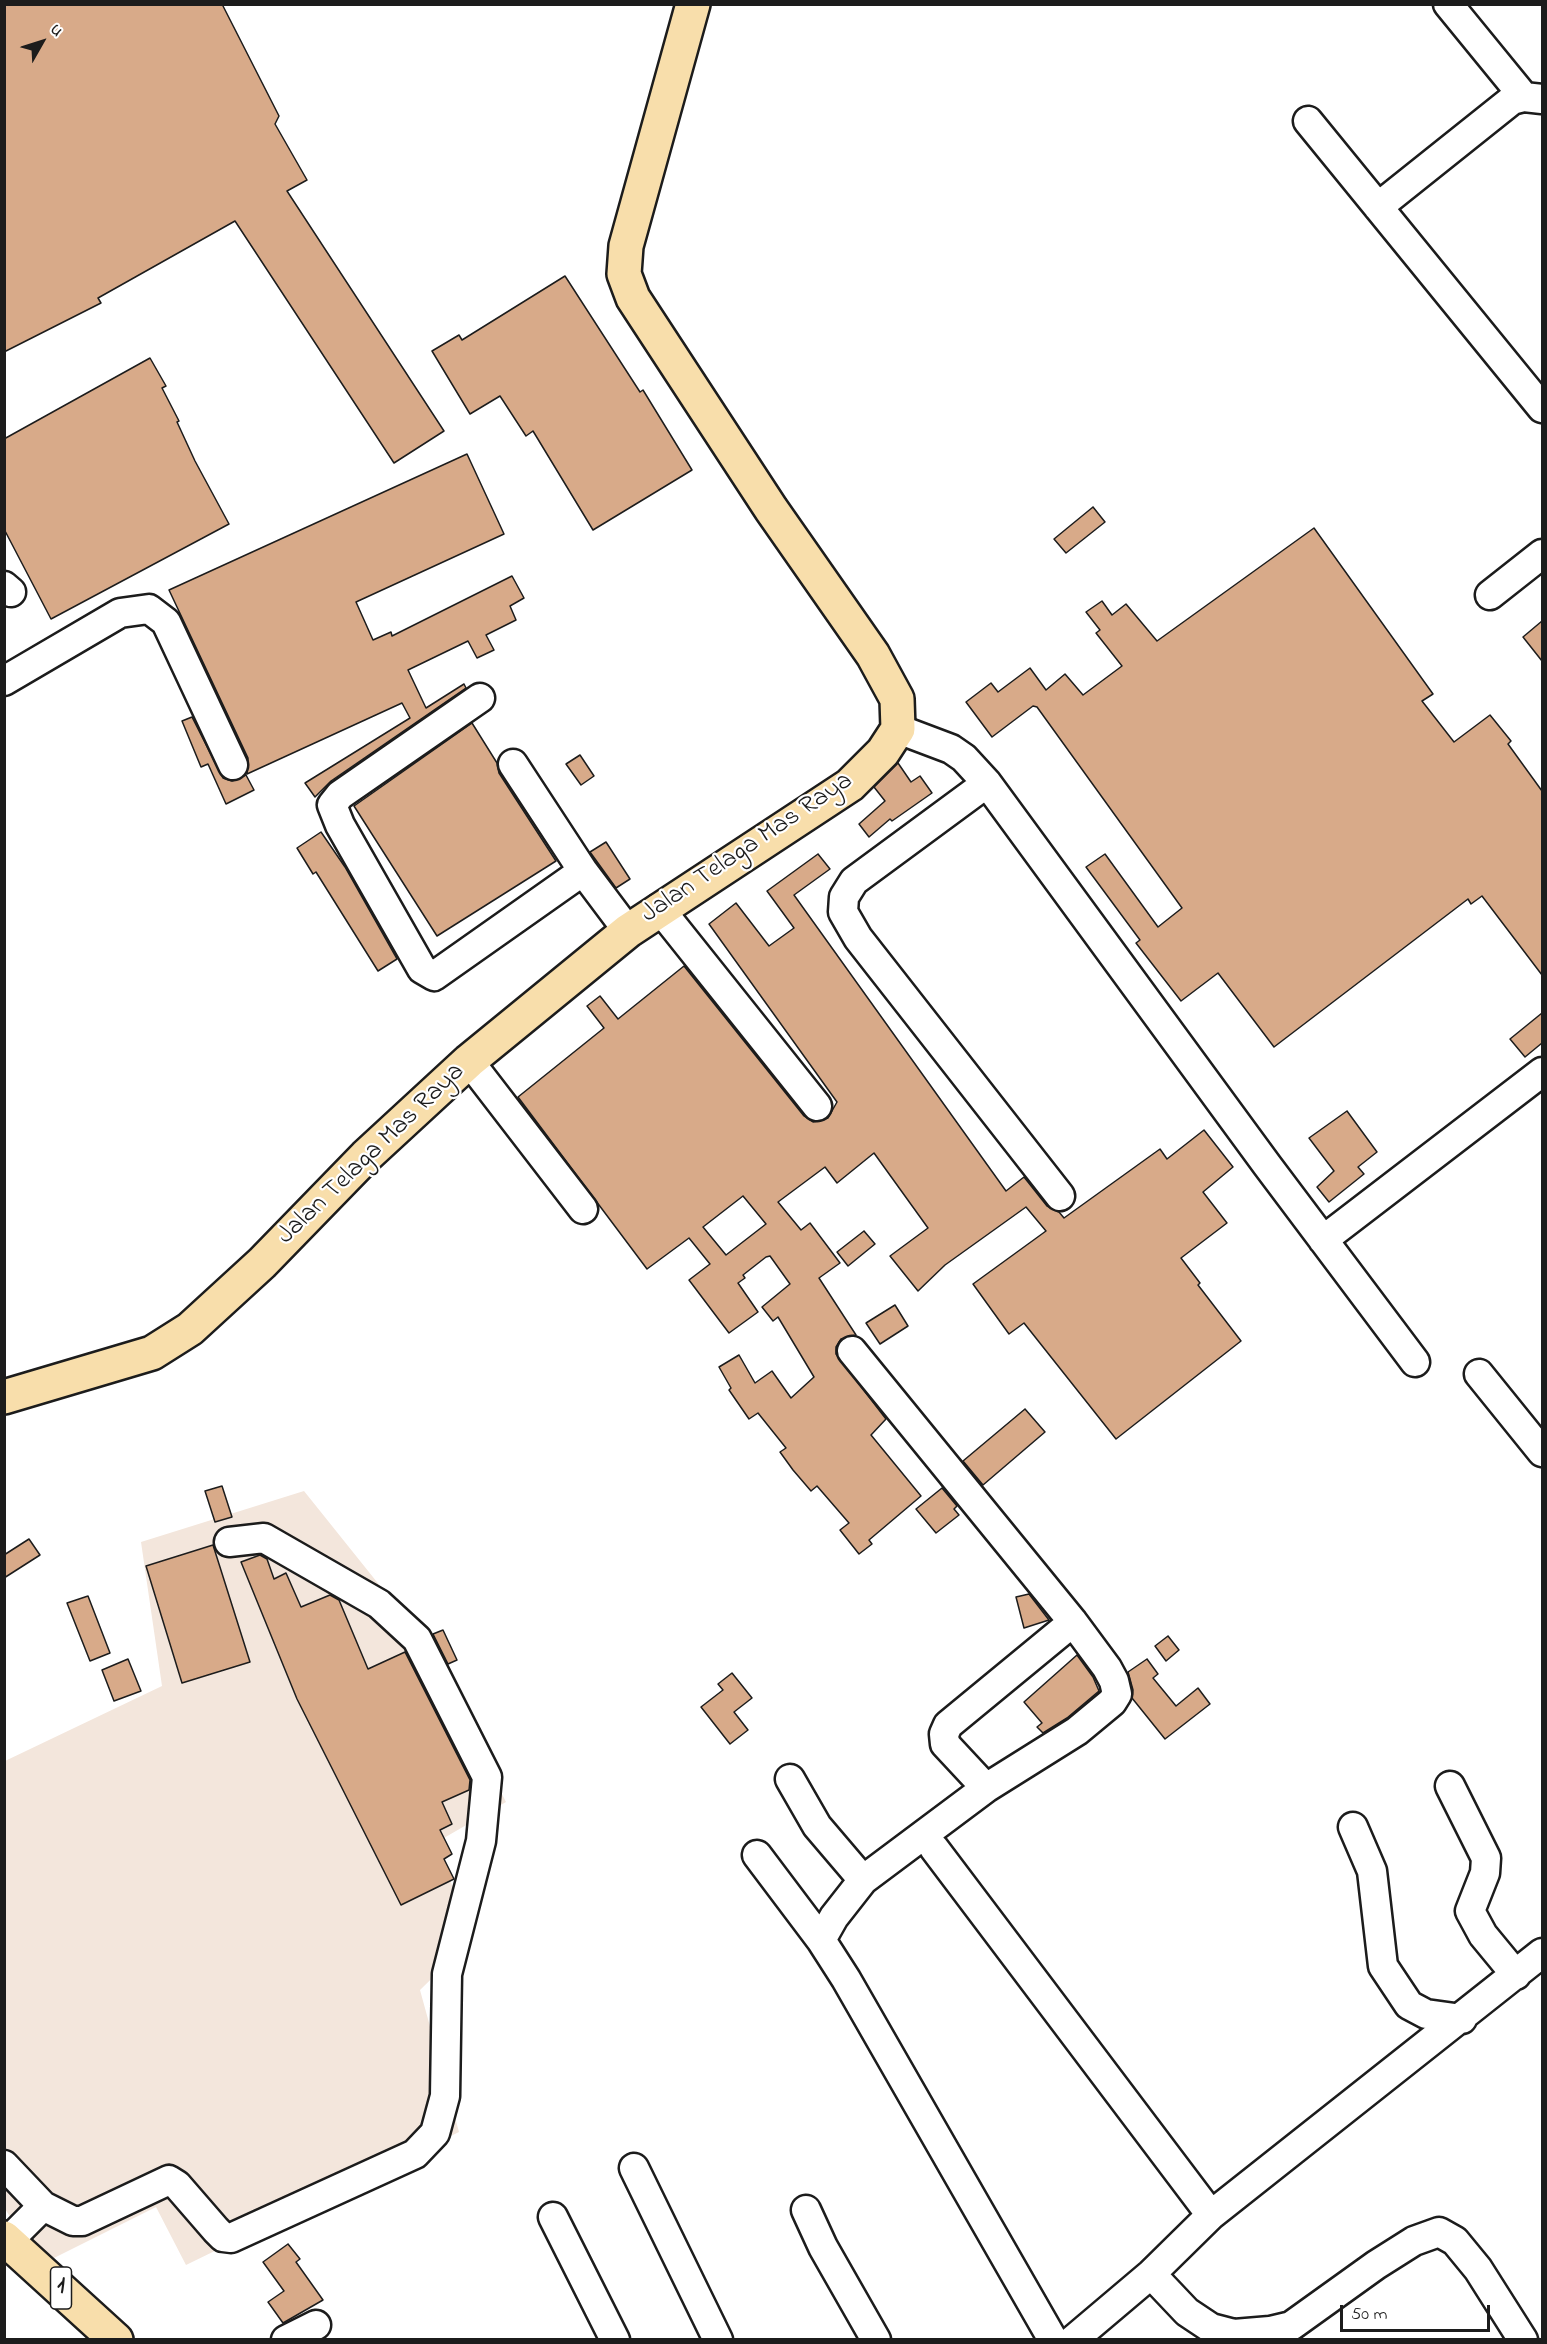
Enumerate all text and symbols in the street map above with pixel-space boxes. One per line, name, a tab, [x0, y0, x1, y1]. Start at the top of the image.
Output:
north arrow	[12, 12, 72, 72]
text: U	[43, 19, 69, 42]
street label: Jalan Telaga Mas Raya	[636, 767, 860, 931]
street label: Jalan Telaga Mas Raya	[272, 1058, 472, 1252]
road number: 1	[50, 2267, 72, 2309]
scale bar	[1343, 2293, 1493, 2331]
text: 50 m	[1351, 2302, 1388, 2328]

